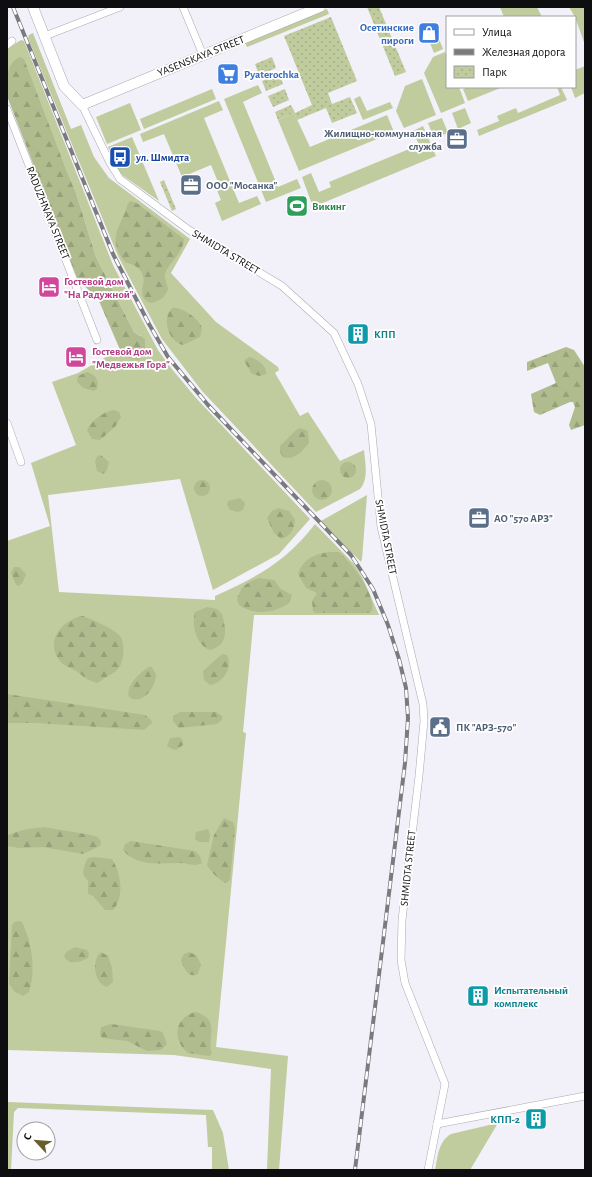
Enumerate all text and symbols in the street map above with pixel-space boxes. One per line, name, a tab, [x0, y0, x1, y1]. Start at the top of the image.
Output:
legend	[446, 16, 576, 88]
shop icon: Осетинские пироги	[416, 20, 442, 46]
place label: Осетинские пироги	[360, 22, 414, 46]
text: Улица	[482, 26, 512, 38]
street label: YASENSKAYA STREET	[156, 33, 247, 78]
text: Железная дорога	[482, 46, 566, 58]
supermarket icon: Pyaterochka	[215, 61, 241, 87]
text: Парк	[482, 66, 507, 78]
place label: Pyaterochka	[244, 69, 300, 80]
office icon: Жилищно-коммунальная служба	[444, 126, 470, 152]
place label: Жилищно-коммунальная служба	[324, 128, 442, 152]
bus stop icon: ул. Шмидта	[107, 144, 133, 170]
place label: ул. Шмидта	[135, 152, 189, 163]
street label: RADUZHNAYA STREET	[24, 165, 72, 262]
office icon: ООО "Мосанка"	[178, 172, 204, 198]
place label: ООО "Мосанка"	[206, 180, 278, 191]
sports icon: Викинг	[284, 193, 310, 219]
place label: Викинг	[312, 201, 347, 212]
street label: SHMIDTA STREET	[190, 228, 262, 277]
hotel icon: Гостевой дом "На Радужной"	[36, 274, 62, 300]
place label: Гостевой дом "На Радужной"	[64, 276, 133, 300]
building icon: КПП	[345, 321, 371, 347]
place label: КПП	[374, 329, 396, 340]
hotel icon: Гостевой дом "Медвежья Гора"	[63, 344, 89, 370]
place label: Гостевой дом "Медвежья Гора"	[92, 346, 170, 370]
street label: SHMIDTA STREET	[373, 498, 399, 576]
office icon: АО "570 АРЗ"	[466, 505, 492, 531]
place label: АО "570 АРЗ"	[494, 513, 553, 524]
public building icon: ПК "АРЗ-570"	[427, 714, 453, 740]
place label: ПК "АРЗ-570"	[456, 722, 516, 733]
street label: SHMIDTA STREET	[399, 829, 418, 907]
building icon: Испытательный комплекс	[465, 983, 491, 1009]
place label: Испытательный комплекс	[494, 985, 568, 1009]
building icon: КПП-2	[523, 1106, 549, 1132]
place label: КПП-2	[490, 1114, 520, 1125]
north arrow	[16, 1121, 56, 1161]
text: С	[21, 1132, 34, 1142]

